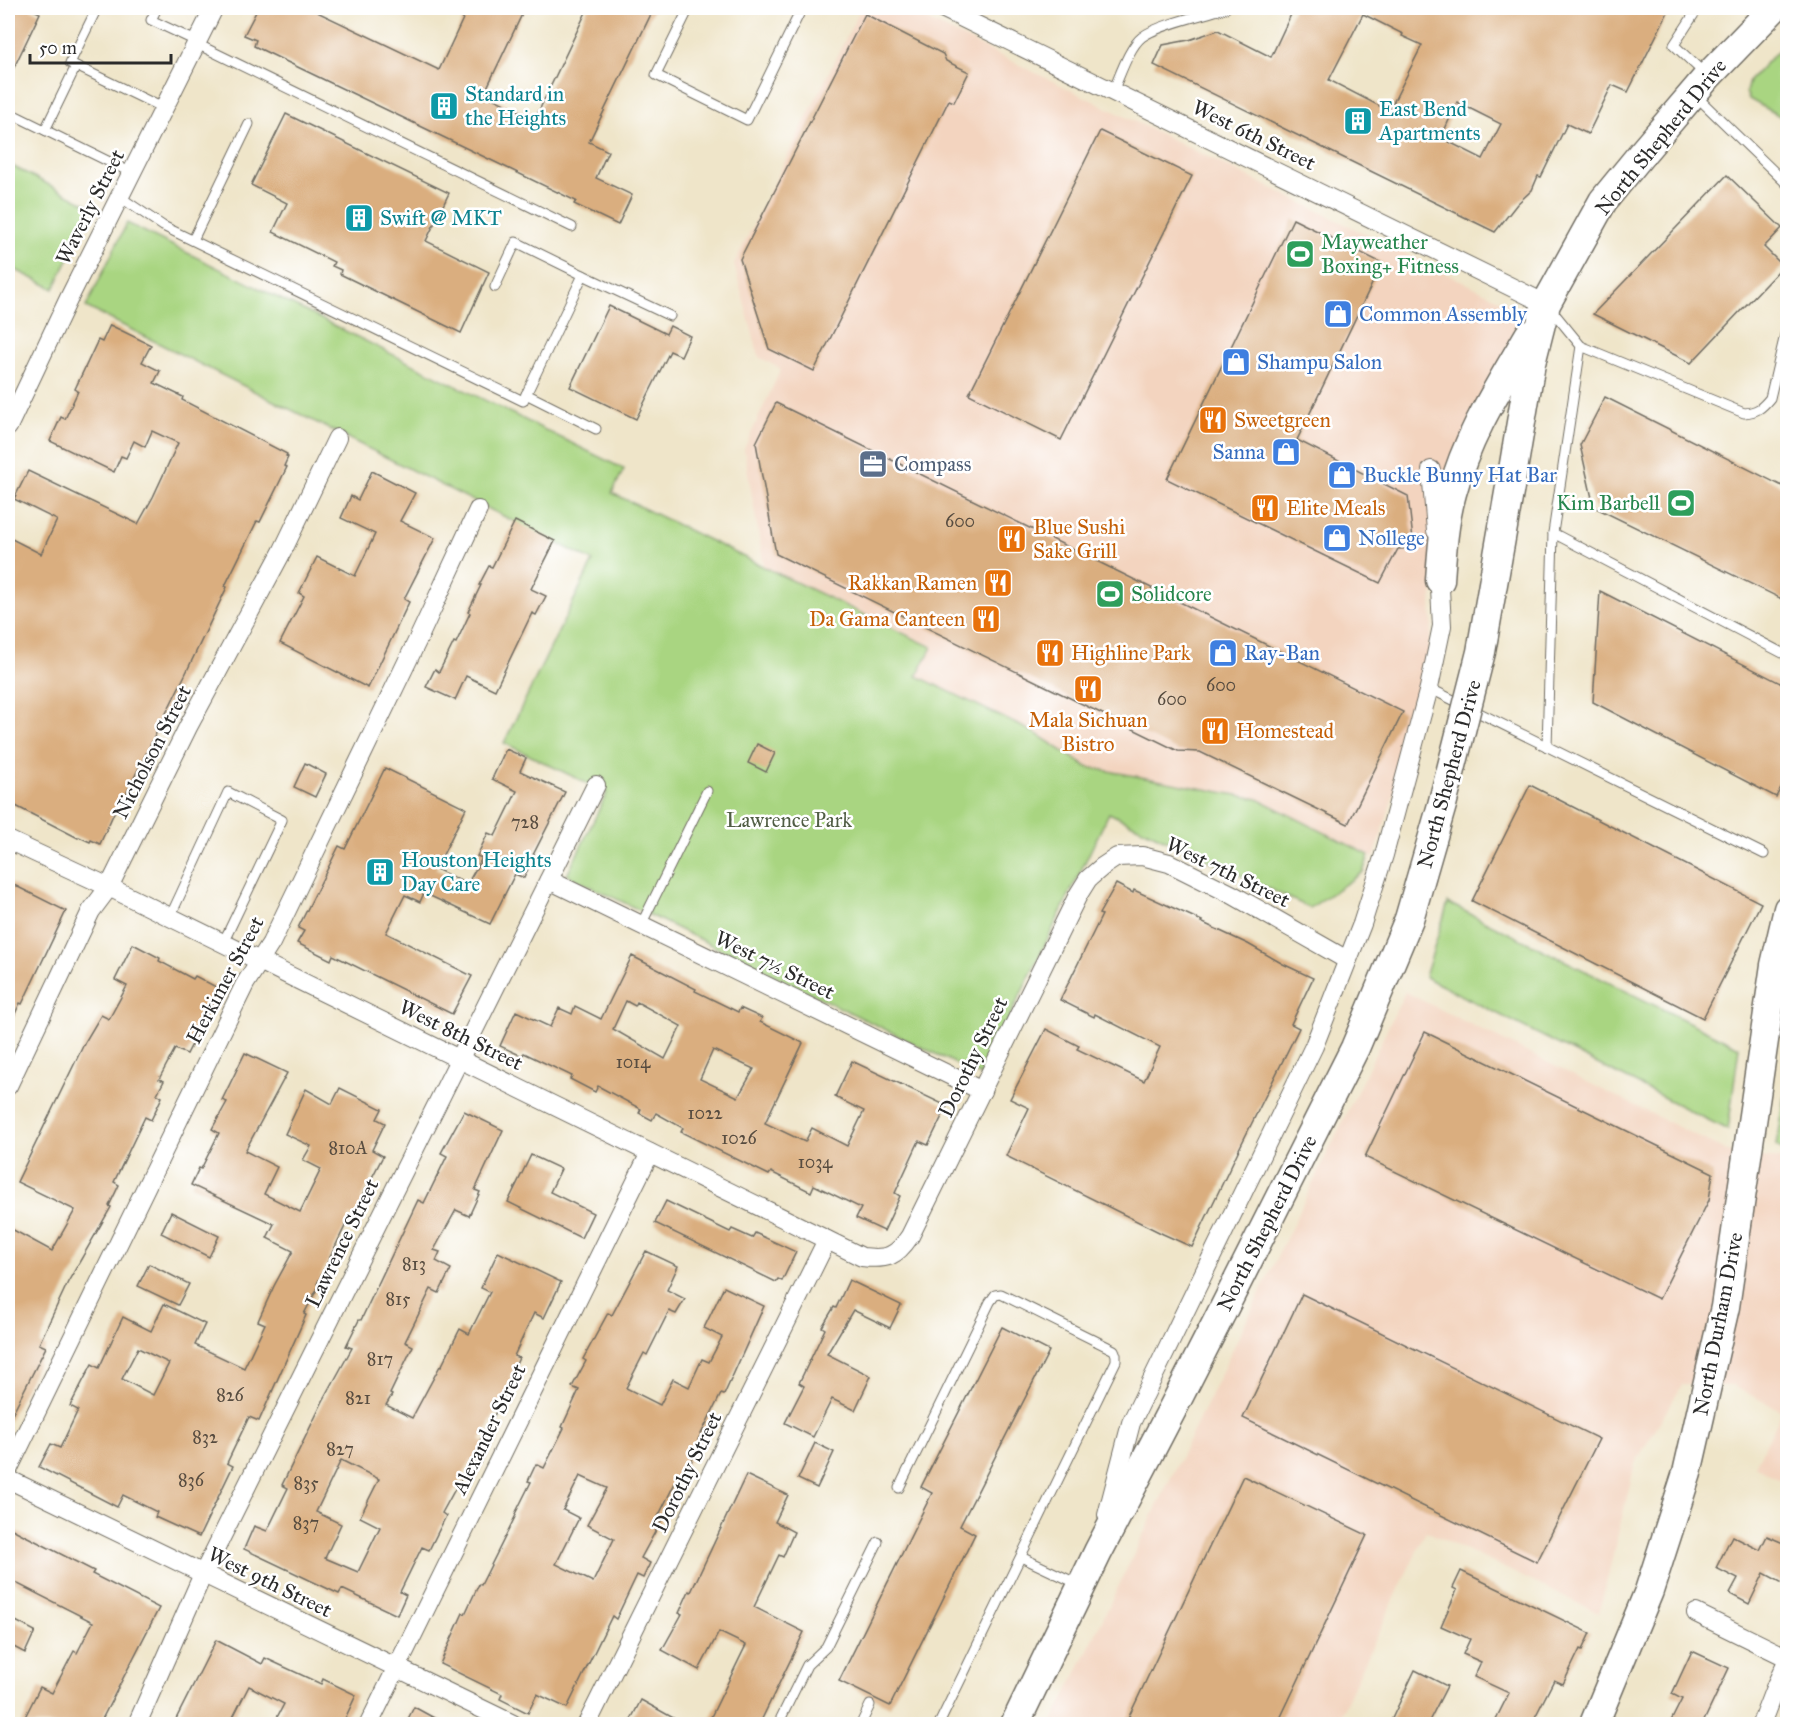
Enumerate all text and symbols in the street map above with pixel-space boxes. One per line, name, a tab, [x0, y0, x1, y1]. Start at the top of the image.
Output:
scale bar	[30, 27, 171, 65]
text: 50 m	[39, 37, 77, 59]
street label: North Shepherd Drive	[1590, 53, 1732, 221]
place label: Standard in the Heights	[465, 81, 566, 131]
building icon: Standard in the Heights	[428, 90, 460, 122]
street label: West 6th Street	[1188, 94, 1320, 176]
place label: East Bend Apartments	[1378, 96, 1481, 146]
building icon: East Bend Apartments	[1342, 105, 1374, 137]
street label: Waverly Street	[50, 145, 130, 269]
building icon: Swift @ MKT	[343, 202, 375, 234]
place label: Swift @ MKT	[380, 205, 502, 231]
place label: Mayweather Boxing+ Fitness	[1321, 229, 1459, 279]
sports icon: Mayweather Boxing+ Fitness	[1284, 238, 1316, 270]
shop icon: Common Assembly	[1322, 298, 1354, 330]
place label: Common Assembly	[1359, 301, 1528, 327]
shop icon: Shampu Salon	[1220, 346, 1252, 378]
place label: Shampu Salon	[1257, 349, 1382, 375]
restaurant icon: Sweetgreen	[1197, 404, 1229, 436]
place label: Sweetgreen	[1234, 407, 1331, 433]
shop icon: Sanna	[1270, 436, 1302, 468]
place label: Sanna	[1212, 439, 1265, 465]
office icon: Compass	[857, 448, 889, 480]
place label: Compass	[894, 451, 971, 477]
shop icon: Buckle Bunny Hat Bar	[1326, 459, 1358, 491]
place label: Buckle Bunny Hat Bar	[1363, 462, 1557, 488]
sports icon: Kim Barbell	[1665, 487, 1697, 519]
place label: Kim Barbell	[1556, 490, 1660, 516]
restaurant icon: Elite Meals	[1249, 492, 1281, 524]
place label: Elite Meals	[1286, 495, 1386, 521]
house number: 600	[945, 510, 975, 532]
place label: Blue Sushi Sake Grill	[1033, 514, 1126, 564]
shop icon: Nollege	[1321, 522, 1353, 554]
restaurant icon: Blue Sushi Sake Grill	[996, 523, 1028, 555]
place label: Nollege	[1358, 525, 1425, 551]
restaurant icon: Rakkan Ramen	[982, 567, 1014, 599]
place label: Rakkan Ramen	[848, 570, 977, 596]
sports icon: Solidcore	[1094, 578, 1126, 610]
place label: Solidcore	[1131, 581, 1212, 607]
restaurant icon: Da Gama Canteen	[970, 603, 1002, 635]
place label: Da Gama Canteen	[809, 606, 965, 632]
restaurant icon: Highline Park	[1034, 637, 1066, 669]
shop icon: Ray-Ban	[1207, 637, 1239, 669]
place label: Highline Park	[1071, 640, 1191, 666]
place label: Ray-Ban	[1244, 640, 1320, 666]
restaurant icon: Mala Sichuan Bistro	[1072, 673, 1104, 705]
house number: 600	[1206, 674, 1236, 696]
street label: North Shepherd Drive	[1411, 677, 1487, 871]
street label: Nicholson Street	[107, 680, 197, 823]
house number: 600	[1157, 688, 1187, 710]
place label: Mala Sichuan Bistro	[1028, 707, 1148, 757]
restaurant icon: Homestead	[1199, 715, 1231, 747]
place label: Homestead	[1236, 718, 1335, 744]
park label: Lawrence Park	[726, 807, 852, 833]
house number: 728	[511, 811, 539, 833]
street label: West 7th Street	[1162, 831, 1295, 913]
place label: Houston Heights Day Care	[401, 847, 551, 897]
building icon: Houston Heights Day Care	[364, 856, 396, 888]
street label: Herkimer Street	[180, 911, 270, 1048]
street label: West 7½ Street	[711, 925, 840, 1005]
street label: Dorothy Street	[933, 992, 1014, 1122]
street label: West 8th Street	[395, 994, 528, 1076]
house number: 1014	[616, 1051, 651, 1073]
house number: 1022	[687, 1102, 723, 1124]
house number: 1026	[721, 1127, 758, 1149]
street label: North Shepherd Drive	[1211, 1130, 1323, 1315]
house number: 810A	[328, 1137, 368, 1159]
house number: 1034	[798, 1151, 833, 1173]
street label: Lawrence Street	[300, 1174, 385, 1312]
street label: North Durham Drive	[1687, 1230, 1749, 1418]
house number: 813	[402, 1253, 426, 1275]
house number: 815	[386, 1288, 411, 1310]
house number: 817	[367, 1348, 393, 1370]
street label: Alexander Street	[446, 1359, 532, 1499]
house number: 826	[216, 1384, 245, 1406]
house number: 821	[345, 1387, 371, 1409]
street label: Dorothy Street	[647, 1407, 728, 1537]
house number: 832	[192, 1426, 218, 1448]
house number: 827	[326, 1438, 354, 1460]
house number: 836	[178, 1469, 205, 1491]
house number: 835	[293, 1472, 319, 1494]
house number: 837	[293, 1512, 319, 1534]
street label: West 9th Street	[204, 1541, 337, 1623]

